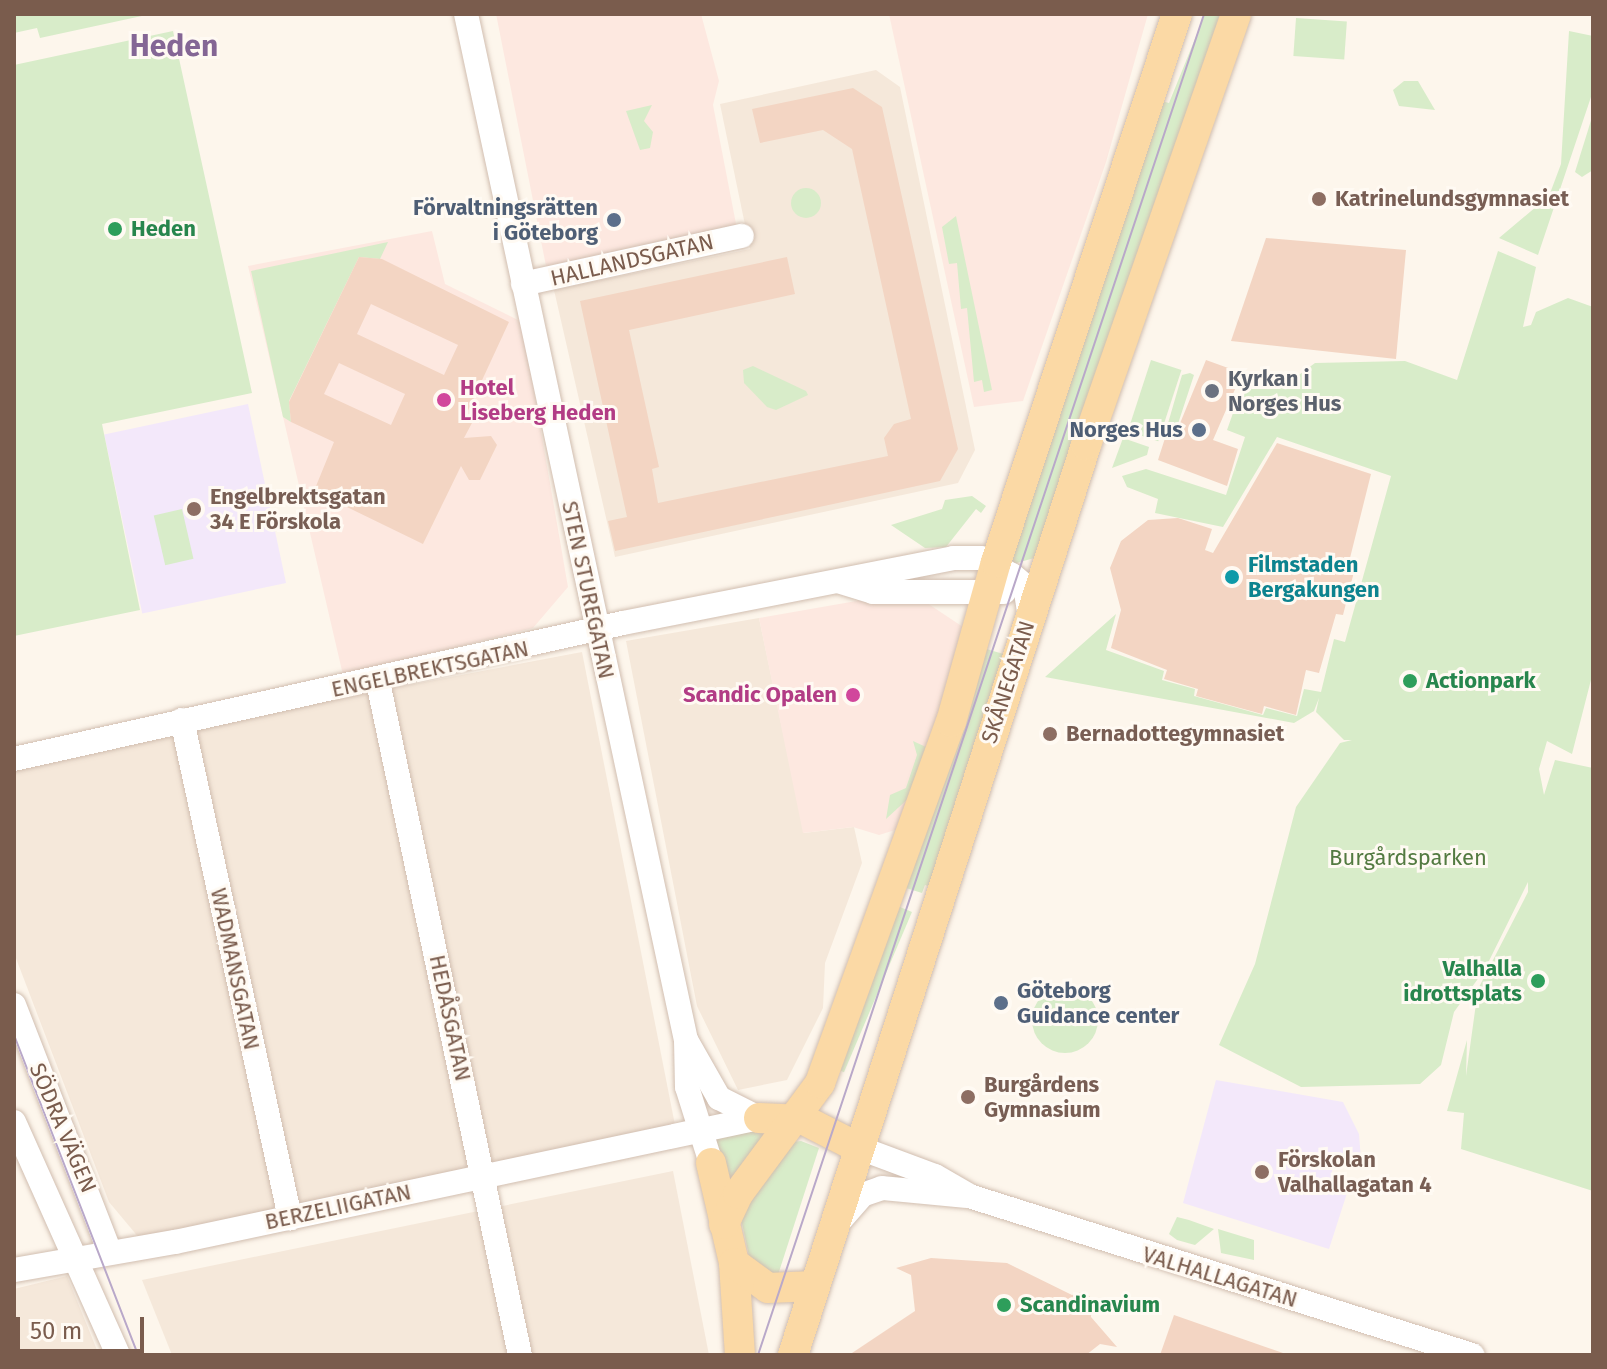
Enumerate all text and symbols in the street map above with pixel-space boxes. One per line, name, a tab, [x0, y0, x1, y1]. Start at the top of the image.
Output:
district label: Heden	[130, 28, 218, 64]
place label: Katrinelundsgymnasiet	[1335, 186, 1569, 212]
marker: Katrinelundsgymnasiet	[1310, 190, 1328, 208]
place label: Förvaltningsrätten i Göteborg	[413, 194, 598, 246]
marker: Förvaltningsrätten i Göteborg	[605, 211, 623, 229]
place label: Heden	[131, 216, 196, 242]
marker: Heden	[106, 220, 124, 238]
street label: HALLANDSGATAN	[548, 228, 716, 292]
place label: Kyrkan i Norges Hus	[1228, 365, 1341, 416]
place label: Hotel Liseberg Heden	[460, 374, 616, 426]
marker: Kyrkan i Norges Hus	[1203, 382, 1221, 400]
marker: Hotel Liseberg Heden	[435, 391, 453, 409]
place label: Norges Hus	[1070, 417, 1183, 443]
marker: Norges Hus	[1190, 421, 1208, 439]
place label: Engelbrektsgatan 34 E Förskola	[210, 483, 386, 534]
street label: STEN STUREGATAN	[556, 499, 620, 681]
marker: Engelbrektsgatan 34 E Förskola	[185, 500, 203, 518]
place label: Filmstaden Bergakungen	[1248, 551, 1380, 602]
marker: Filmstaden Bergakungen	[1223, 568, 1241, 586]
street label: SKÅNEGATAN	[976, 617, 1040, 747]
street label: ENGELBREKTSGATAN	[329, 635, 531, 703]
place label: Actionpark	[1426, 668, 1536, 694]
marker: Actionpark	[1401, 672, 1419, 690]
place label: Scandic Opalen	[683, 682, 837, 708]
marker: Scandic Opalen	[844, 686, 862, 704]
place label: Bernadottegymnasiet	[1066, 721, 1284, 747]
marker: Bernadottegymnasiet	[1041, 725, 1059, 743]
park label: Burgårdsparken	[1329, 845, 1487, 871]
street label: WADMANSGATAN	[205, 886, 265, 1052]
street label: HEDÅSGATAN	[424, 952, 476, 1084]
place label: Valhalla idrottsplats	[1403, 955, 1522, 1006]
marker: Valhalla idrottsplats	[1529, 972, 1547, 990]
place label: Göteborg Guidance center	[1017, 977, 1179, 1028]
marker: Göteborg Guidance center	[992, 994, 1010, 1012]
street label: SÖDRA VÄGEN	[24, 1059, 102, 1197]
place label: Burgårdens Gymnasium	[984, 1071, 1101, 1122]
marker: Burgårdens Gymnasium	[959, 1088, 977, 1106]
place label: Förskolan Valhallagatan 4	[1278, 1146, 1432, 1198]
marker: Förskolan Valhallagatan 4	[1253, 1163, 1271, 1181]
street label: BERZELIIGATAN	[262, 1179, 414, 1235]
street label: VALHALLAGATAN	[1139, 1241, 1301, 1313]
place label: Scandinavium	[1020, 1292, 1160, 1318]
marker: Scandinavium	[995, 1296, 1013, 1314]
scale bar	[20, 1301, 148, 1351]
text: 50 m	[30, 1317, 82, 1345]

